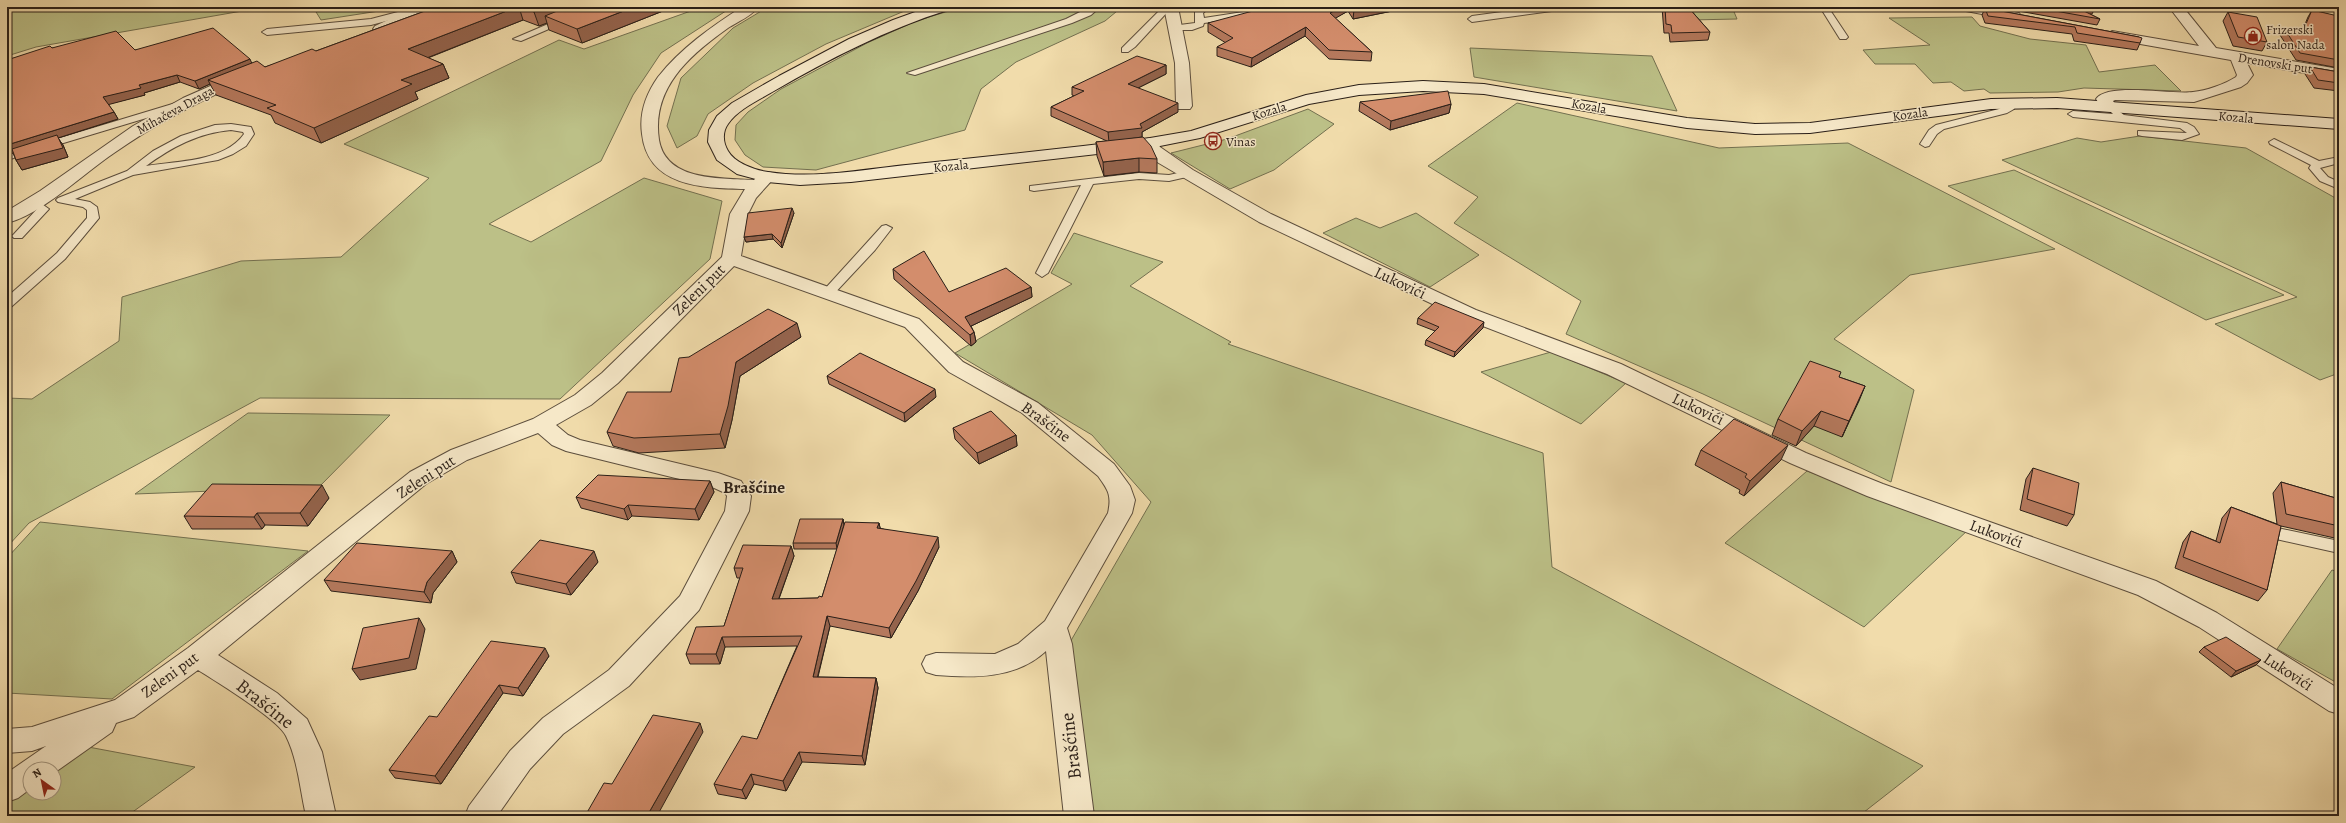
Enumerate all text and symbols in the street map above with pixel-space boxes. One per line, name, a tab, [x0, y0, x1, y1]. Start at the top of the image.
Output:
place label: Frizerski salon Nada	[2266, 21, 2325, 53]
shop icon: Frizerski salon Nada	[2243, 26, 2263, 46]
street label: Drenovski put	[2237, 49, 2314, 77]
street label: Mihačeva Draga	[134, 82, 216, 138]
street label: Kozala	[1570, 95, 1608, 117]
street label: Kozala	[1249, 97, 1289, 125]
street label: Kozala	[1891, 103, 1929, 125]
street label: Kozala	[2218, 107, 2254, 127]
bus stop icon: Vinas	[1203, 131, 1223, 151]
place label: Vinas	[1225, 133, 1255, 150]
street label: Kozala	[932, 156, 970, 176]
street label: Zeleni put	[668, 259, 730, 321]
street label: Lukovići	[1370, 261, 1430, 305]
street label: Lukovići	[1668, 387, 1728, 431]
street label: Brašćine	[1017, 397, 1075, 447]
street label: Zeleni put	[392, 450, 460, 504]
district label: Brašćine	[723, 476, 785, 499]
street label: Lukovići	[1966, 514, 2026, 554]
street label: Zeleni put	[137, 647, 203, 703]
street label: Lukovići	[2259, 648, 2317, 696]
street label: Brašćine	[231, 673, 299, 735]
street label: Brašćine	[1054, 711, 1088, 781]
north arrow	[22, 761, 62, 801]
text: N	[29, 765, 44, 782]

